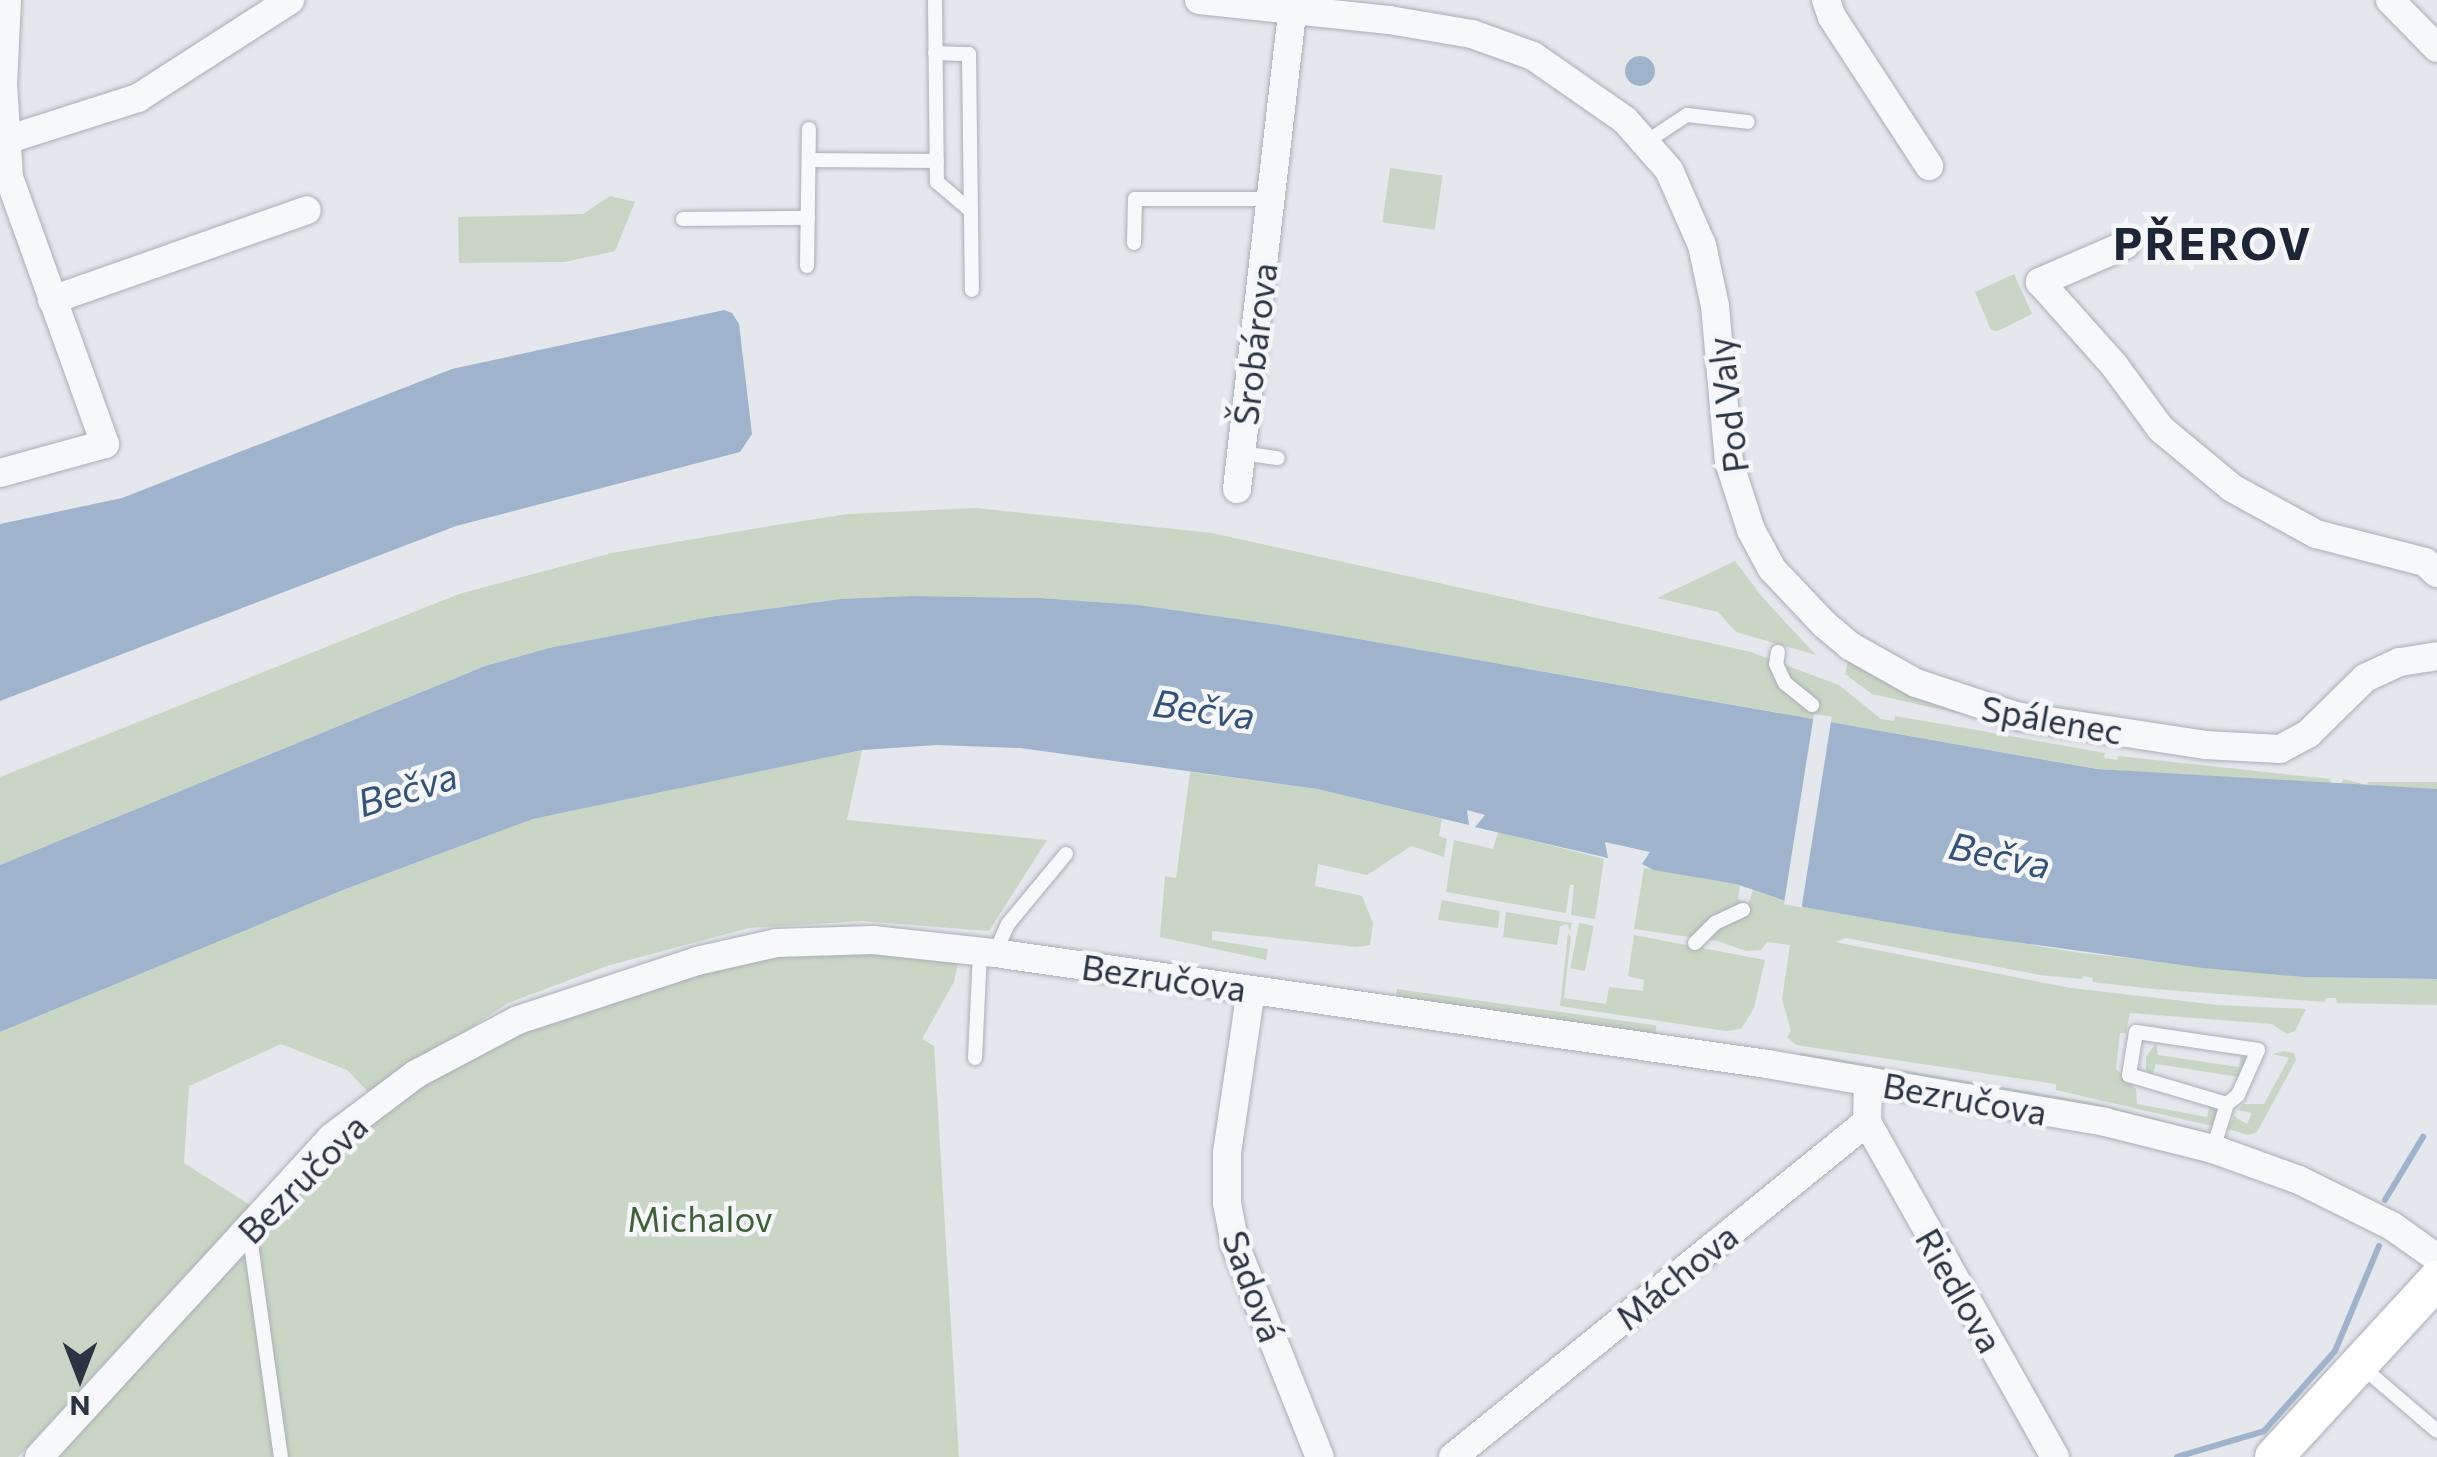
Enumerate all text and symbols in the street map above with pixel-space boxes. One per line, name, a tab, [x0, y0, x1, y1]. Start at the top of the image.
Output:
district label: PŘEROV	[2113, 215, 2313, 269]
street label: Šrobárova	[1223, 260, 1285, 428]
street label: Pod Valy	[1698, 335, 1756, 475]
water label: Bečva	[1150, 678, 1258, 738]
street label: Spálenec	[1978, 686, 2126, 752]
water label: Bečva	[351, 751, 463, 825]
water label: Bečva	[1945, 821, 2055, 887]
street label: Bezručova	[1079, 945, 1249, 1009]
street label: Bezručova	[1880, 1063, 2050, 1133]
street label: Bezručova	[229, 1105, 375, 1251]
park label: Michalov	[627, 1197, 773, 1239]
street label: Máchova	[1606, 1214, 1746, 1338]
street label: Riedlova	[1908, 1221, 2012, 1359]
street label: Sadová	[1215, 1225, 1293, 1347]
north arrow	[30, 1327, 130, 1427]
text: N	[70, 1390, 91, 1424]

